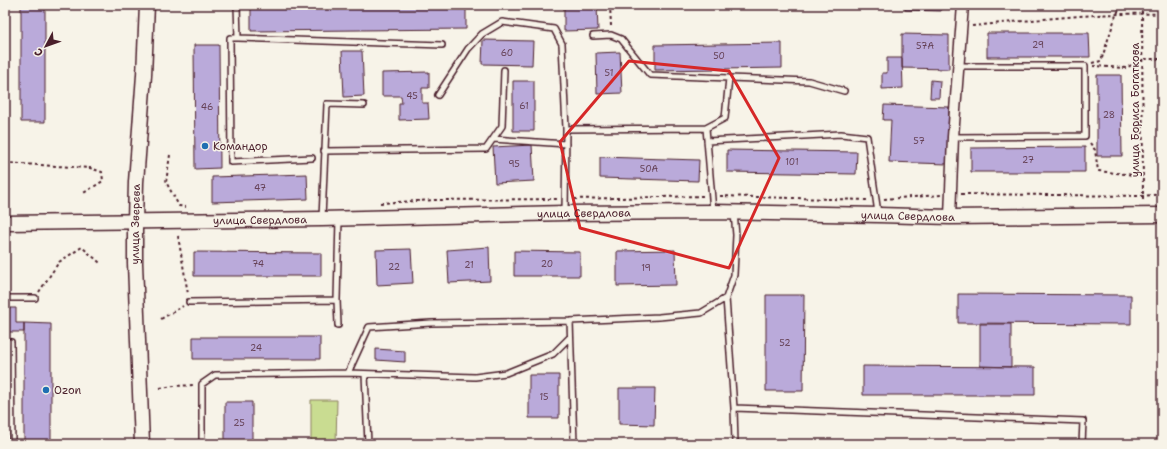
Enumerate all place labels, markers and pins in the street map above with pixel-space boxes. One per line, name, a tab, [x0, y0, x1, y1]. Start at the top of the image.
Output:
place label: Командор	[213, 139, 268, 154]
marker: Командор	[200, 141, 210, 151]
place label: Ozon	[54, 383, 82, 398]
marker: Ozon	[41, 385, 51, 395]

